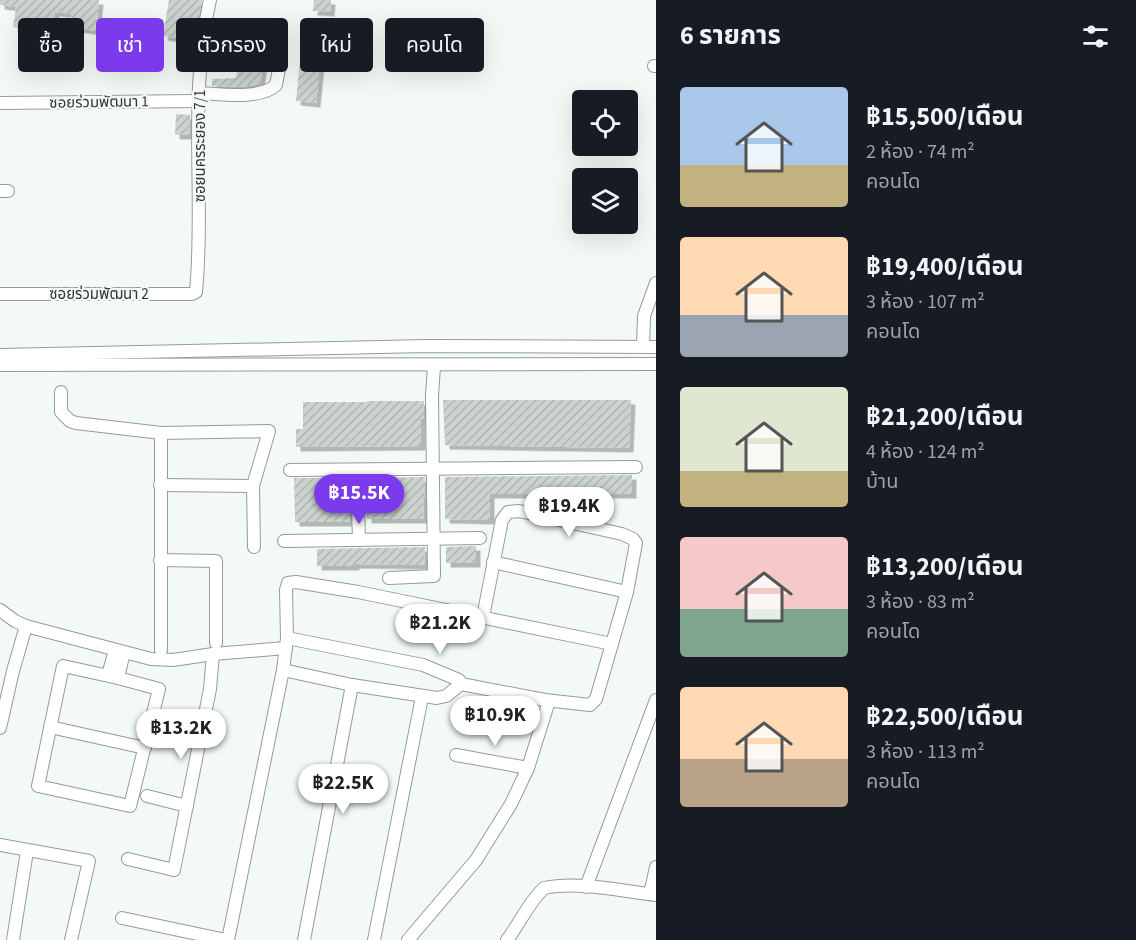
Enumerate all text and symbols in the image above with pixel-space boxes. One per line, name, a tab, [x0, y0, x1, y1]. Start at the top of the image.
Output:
text: 6 รายการ	[680, 17, 781, 54]
chip: ซื้อ	[18, 18, 84, 72]
chip: เช่า	[96, 18, 164, 72]
chip: ตัวกรอง	[176, 18, 288, 72]
chip: ใหม่	[300, 18, 373, 72]
chip: คอนโด	[385, 18, 484, 72]
icon: filters	[1079, 20, 1112, 53]
street label: ซอยนครระยอง 7/1	[190, 90, 211, 202]
map controls	[572, 90, 638, 234]
button: locate	[572, 90, 638, 156]
street label: ซอยร่วมพัฒนา 1	[49, 91, 149, 114]
text: ฿15,500/เดือน	[866, 98, 1024, 135]
icon: home	[728, 111, 800, 183]
text: 2 ห้อง · 74 m²	[866, 138, 975, 166]
button: layers	[572, 168, 638, 234]
text: คอนโด	[866, 168, 920, 196]
text: ฿19,400/เดือน	[866, 248, 1024, 285]
icon: home	[728, 261, 800, 333]
street label: ซอยร่วมพัฒนา 2	[49, 284, 149, 305]
text: 3 ห้อง · 107 m²	[866, 288, 985, 316]
text: คอนโด	[866, 318, 920, 346]
text: ฿21,200/เดือน	[866, 398, 1024, 435]
icon: home	[728, 411, 800, 483]
text: 4 ห้อง · 124 m²	[866, 438, 985, 466]
text: บ้าน	[866, 468, 898, 496]
pin: ฿15.5K	[310, 474, 408, 525]
text: ฿15.5K	[328, 479, 390, 507]
pin: ฿19.4K	[520, 487, 618, 538]
text: ฿19.4K	[538, 492, 600, 520]
text: ฿13,200/เดือน	[866, 548, 1024, 585]
icon: home	[728, 561, 800, 633]
text: 3 ห้อง · 83 m²	[866, 588, 975, 616]
pin: ฿21.2K	[391, 604, 489, 655]
text: ฿21.2K	[409, 609, 471, 637]
text: คอนโด	[866, 618, 920, 646]
pin: ฿10.9K	[446, 696, 544, 747]
text: ฿22,500/เดือน	[866, 698, 1024, 735]
text: ฿10.9K	[464, 701, 526, 729]
pin: ฿13.2K	[132, 709, 230, 760]
icon: home	[728, 711, 800, 783]
text: ฿13.2K	[150, 714, 212, 742]
text: 3 ห้อง · 113 m²	[866, 738, 985, 766]
pin: ฿22.5K	[294, 764, 392, 815]
text: คอนโด	[866, 768, 920, 796]
text: ฿22.5K	[312, 769, 374, 797]

